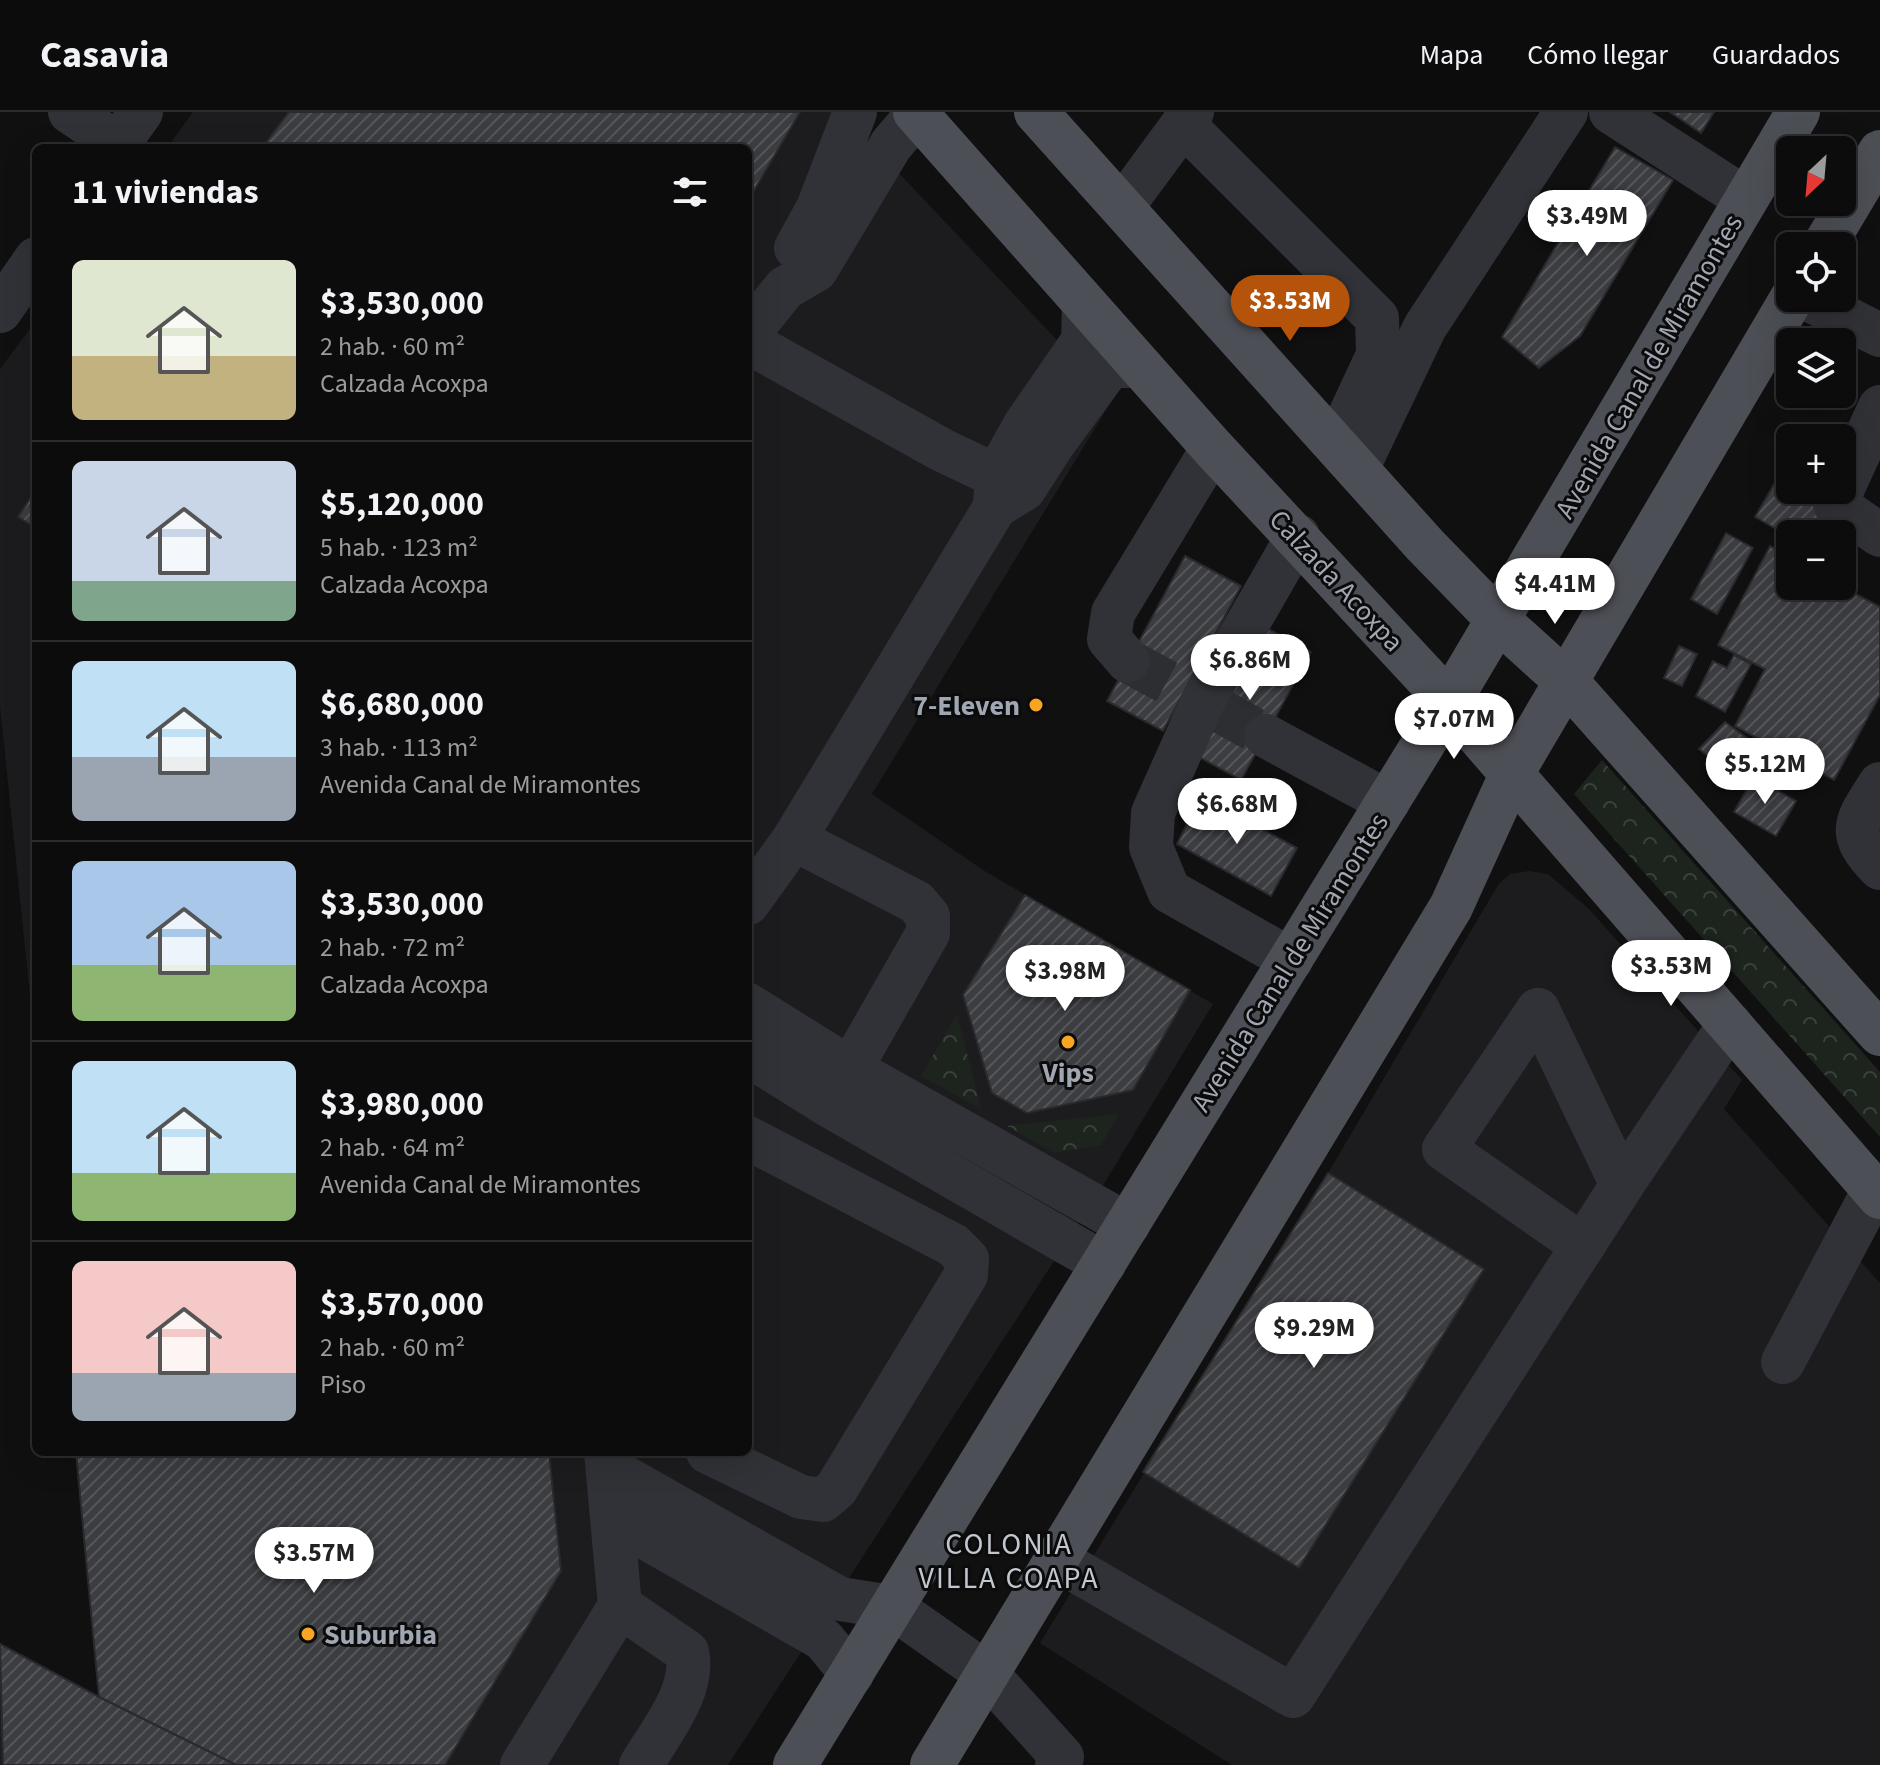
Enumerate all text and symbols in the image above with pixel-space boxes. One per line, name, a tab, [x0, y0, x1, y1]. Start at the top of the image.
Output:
text: Casavia	[40, 28, 169, 82]
text: Mapa	[1420, 35, 1483, 75]
text: Cómo llegar	[1527, 35, 1668, 75]
text: Guardados	[1712, 35, 1840, 75]
north arrow	[1776, 136, 1856, 216]
map controls	[1776, 136, 1856, 600]
text: 11 viviendas	[72, 168, 259, 217]
icon: filters	[668, 170, 712, 214]
pin: $3.49M	[1522, 190, 1652, 258]
text: $3.49M	[1546, 197, 1628, 234]
street label: Avenida Canal de Miramontes	[1545, 207, 1753, 526]
button: locate	[1776, 232, 1856, 312]
pin: $3.53M	[1225, 275, 1355, 343]
text: $3,530,000	[320, 279, 484, 328]
text: $3.53M	[1249, 282, 1331, 319]
icon: home	[136, 292, 232, 388]
text: 2 hab. · 60 m²	[320, 328, 465, 365]
button: layers	[1776, 328, 1856, 408]
text: Calzada Acoxpa	[320, 365, 489, 402]
button: +	[1776, 424, 1856, 504]
text: $5,120,000	[320, 480, 484, 529]
icon: home	[136, 493, 232, 589]
street label: Calzada Acoxpa	[1260, 501, 1413, 661]
button: −	[1776, 520, 1856, 600]
text: 5 hab. · 123 m²	[320, 529, 478, 566]
pin: $4.41M	[1490, 558, 1620, 626]
text: $4.41M	[1514, 565, 1596, 602]
text: Calzada Acoxpa	[320, 566, 489, 603]
pin: $6.86M	[1185, 634, 1315, 702]
text: $6.86M	[1209, 641, 1291, 678]
text: $6,680,000	[320, 680, 484, 729]
place label: 7-Eleven	[913, 686, 1020, 726]
icon: home	[136, 693, 232, 789]
pin: $7.07M	[1389, 693, 1519, 761]
marker: 7-Eleven	[1027, 696, 1045, 714]
text: $7.07M	[1413, 700, 1495, 737]
text: 3 hab. · 113 m²	[320, 729, 478, 766]
pin: $5.12M	[1700, 738, 1830, 806]
text: $5.12M	[1724, 745, 1806, 782]
text: Avenida Canal de Miramontes	[320, 766, 641, 803]
pin: $6.68M	[1172, 778, 1302, 846]
text: $6.68M	[1196, 785, 1278, 822]
street label: Avenida Canal de Miramontes	[1181, 805, 1398, 1120]
text: $3,530,000	[320, 880, 484, 929]
icon: home	[136, 893, 232, 989]
text: 2 hab. · 72 m²	[320, 929, 465, 966]
pin: $3.53M	[1606, 940, 1736, 1008]
pin: $3.98M	[1000, 945, 1130, 1013]
text: $3.53M	[1630, 947, 1712, 984]
text: $3.98M	[1024, 952, 1106, 989]
text: Calzada Acoxpa	[320, 966, 489, 1003]
marker: Vips	[1059, 1033, 1077, 1051]
place label: Vips	[1041, 1053, 1094, 1093]
text: $3,980,000	[320, 1080, 484, 1129]
icon: home	[136, 1093, 232, 1189]
text: 2 hab. · 64 m²	[320, 1129, 465, 1166]
text: Avenida Canal de Miramontes	[320, 1166, 641, 1203]
text: $3,570,000	[320, 1280, 484, 1329]
icon: home	[136, 1293, 232, 1389]
pin: $9.29M	[1249, 1302, 1379, 1370]
text: $9.29M	[1273, 1309, 1355, 1346]
text: 2 hab. · 60 m²	[320, 1329, 465, 1366]
text: Piso	[320, 1366, 366, 1403]
district label: COLONIA VILLA COAPA	[919, 1523, 1099, 1600]
pin: $3.57M	[249, 1527, 379, 1595]
text: $3.57M	[273, 1534, 355, 1571]
place label: Suburbia	[324, 1615, 437, 1655]
marker: Suburbia	[299, 1625, 317, 1643]

